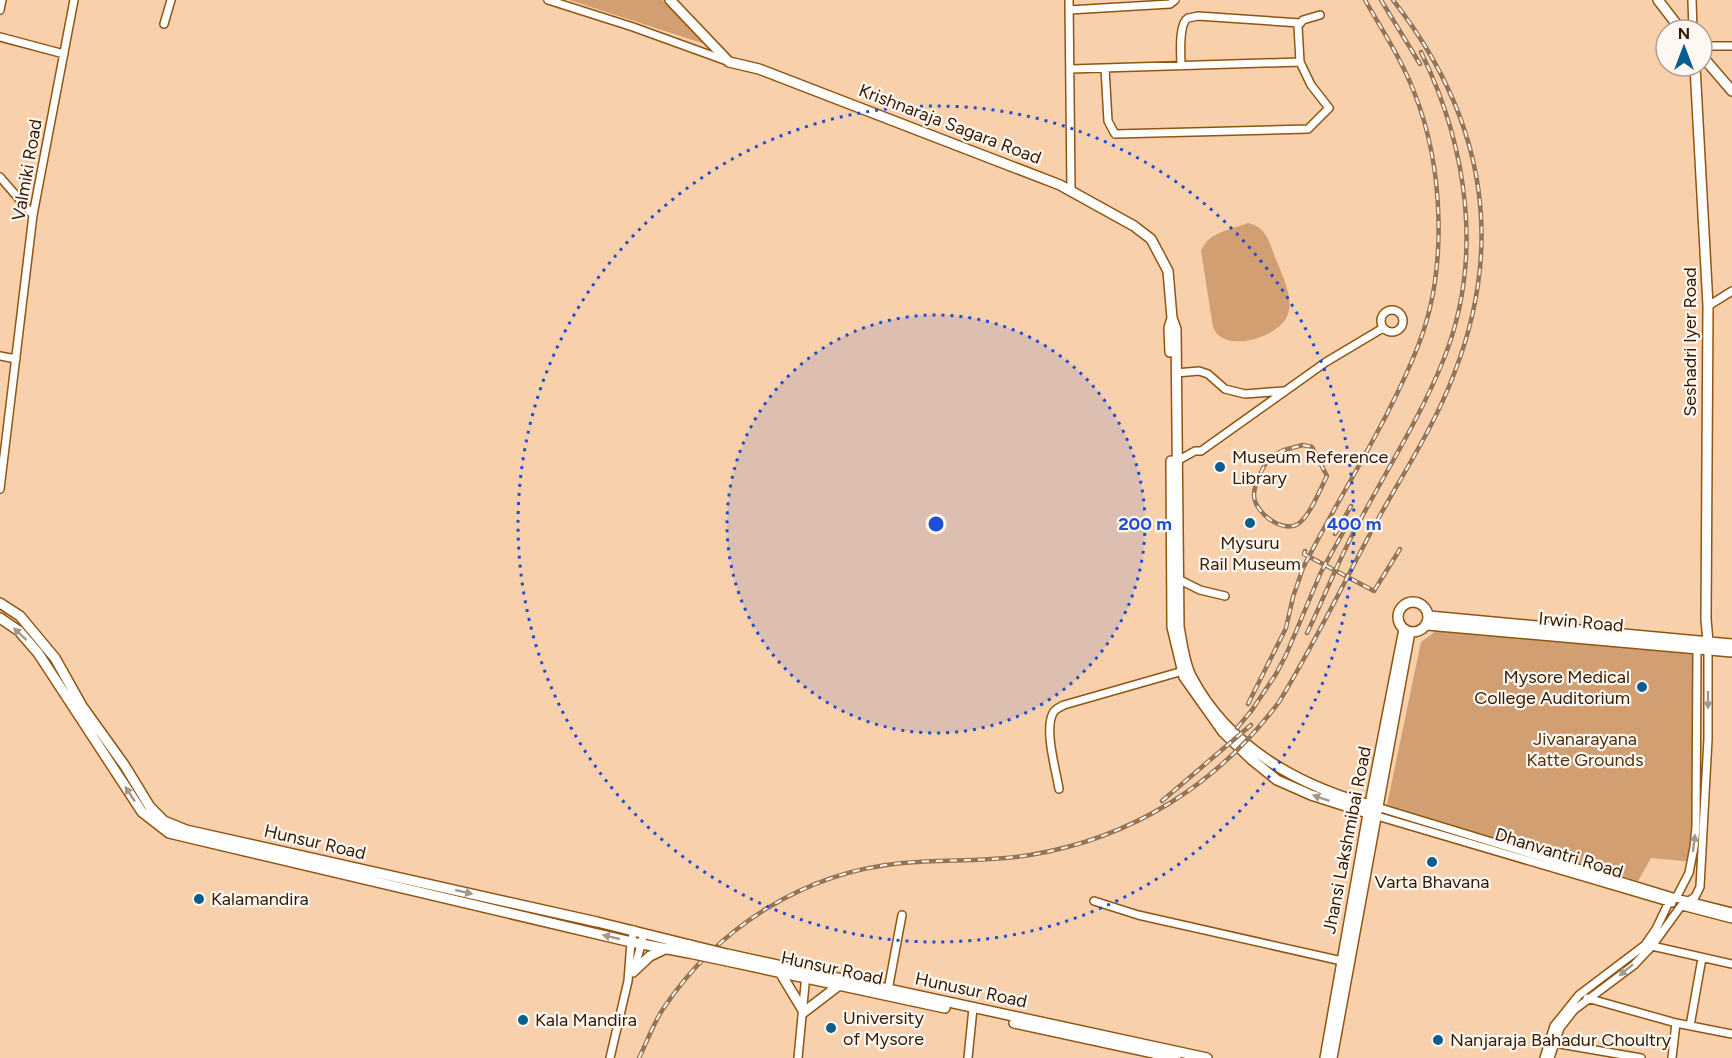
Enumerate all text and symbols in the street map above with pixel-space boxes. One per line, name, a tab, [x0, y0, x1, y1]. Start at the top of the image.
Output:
north arrow	[1654, 18, 1714, 78]
text: N	[1678, 24, 1690, 43]
street label: Krishnaraja Sagara Road	[856, 79, 1044, 169]
street label: Valmiki Road	[7, 117, 47, 223]
street label: Seshadri Iyer Road	[1679, 267, 1701, 417]
place label: Museum Reference Library	[1232, 446, 1388, 489]
marker: Museum Reference Library	[1213, 460, 1227, 474]
text: 200 m	[1118, 513, 1172, 535]
text: 400 m	[1327, 513, 1381, 535]
centre of rings	[926, 514, 946, 534]
marker: Mysuru Rail Museum	[1243, 516, 1257, 530]
place label: Mysuru Rail Museum	[1199, 532, 1301, 575]
street label: Irwin Road	[1538, 607, 1624, 637]
one-way arrow	[12, 627, 27, 641]
place label: Mysore Medical College Auditorium	[1474, 666, 1630, 709]
marker: Mysore Medical College Auditorium	[1635, 680, 1649, 694]
one-way arrow	[1703, 691, 1713, 710]
park label: Jivanarayana Katte Grounds	[1526, 728, 1644, 771]
street label: Jhansi Lakshmibai Road	[1318, 744, 1376, 936]
one-way arrow	[125, 786, 136, 802]
one-way arrow	[1312, 793, 1330, 803]
street label: Hunsur Road	[262, 820, 368, 864]
street label: Dhanvantri Road	[1492, 823, 1626, 883]
one-way arrow	[1690, 834, 1699, 853]
marker: Varta Bhavana	[1425, 855, 1439, 869]
place label: Varta Bhavana	[1374, 871, 1490, 893]
place label: Kalamandira	[211, 888, 309, 910]
one-way arrow	[455, 888, 473, 898]
marker: Kalamandira	[192, 892, 206, 906]
one-way arrow	[602, 932, 620, 942]
street label: Hunsur Road	[779, 946, 885, 990]
one-way arrow	[1618, 964, 1634, 977]
street label: Hunusur Road	[913, 967, 1029, 1013]
place label: University of Mysore	[843, 1007, 924, 1050]
place label: Kala Mandira	[535, 1009, 637, 1031]
marker: Kala Mandira	[516, 1013, 530, 1027]
marker: University of Mysore	[824, 1021, 838, 1035]
place label: Nanjaraja Bahadur Choultry	[1450, 1029, 1672, 1051]
marker: Nanjaraja Bahadur Choultry	[1431, 1033, 1445, 1047]

